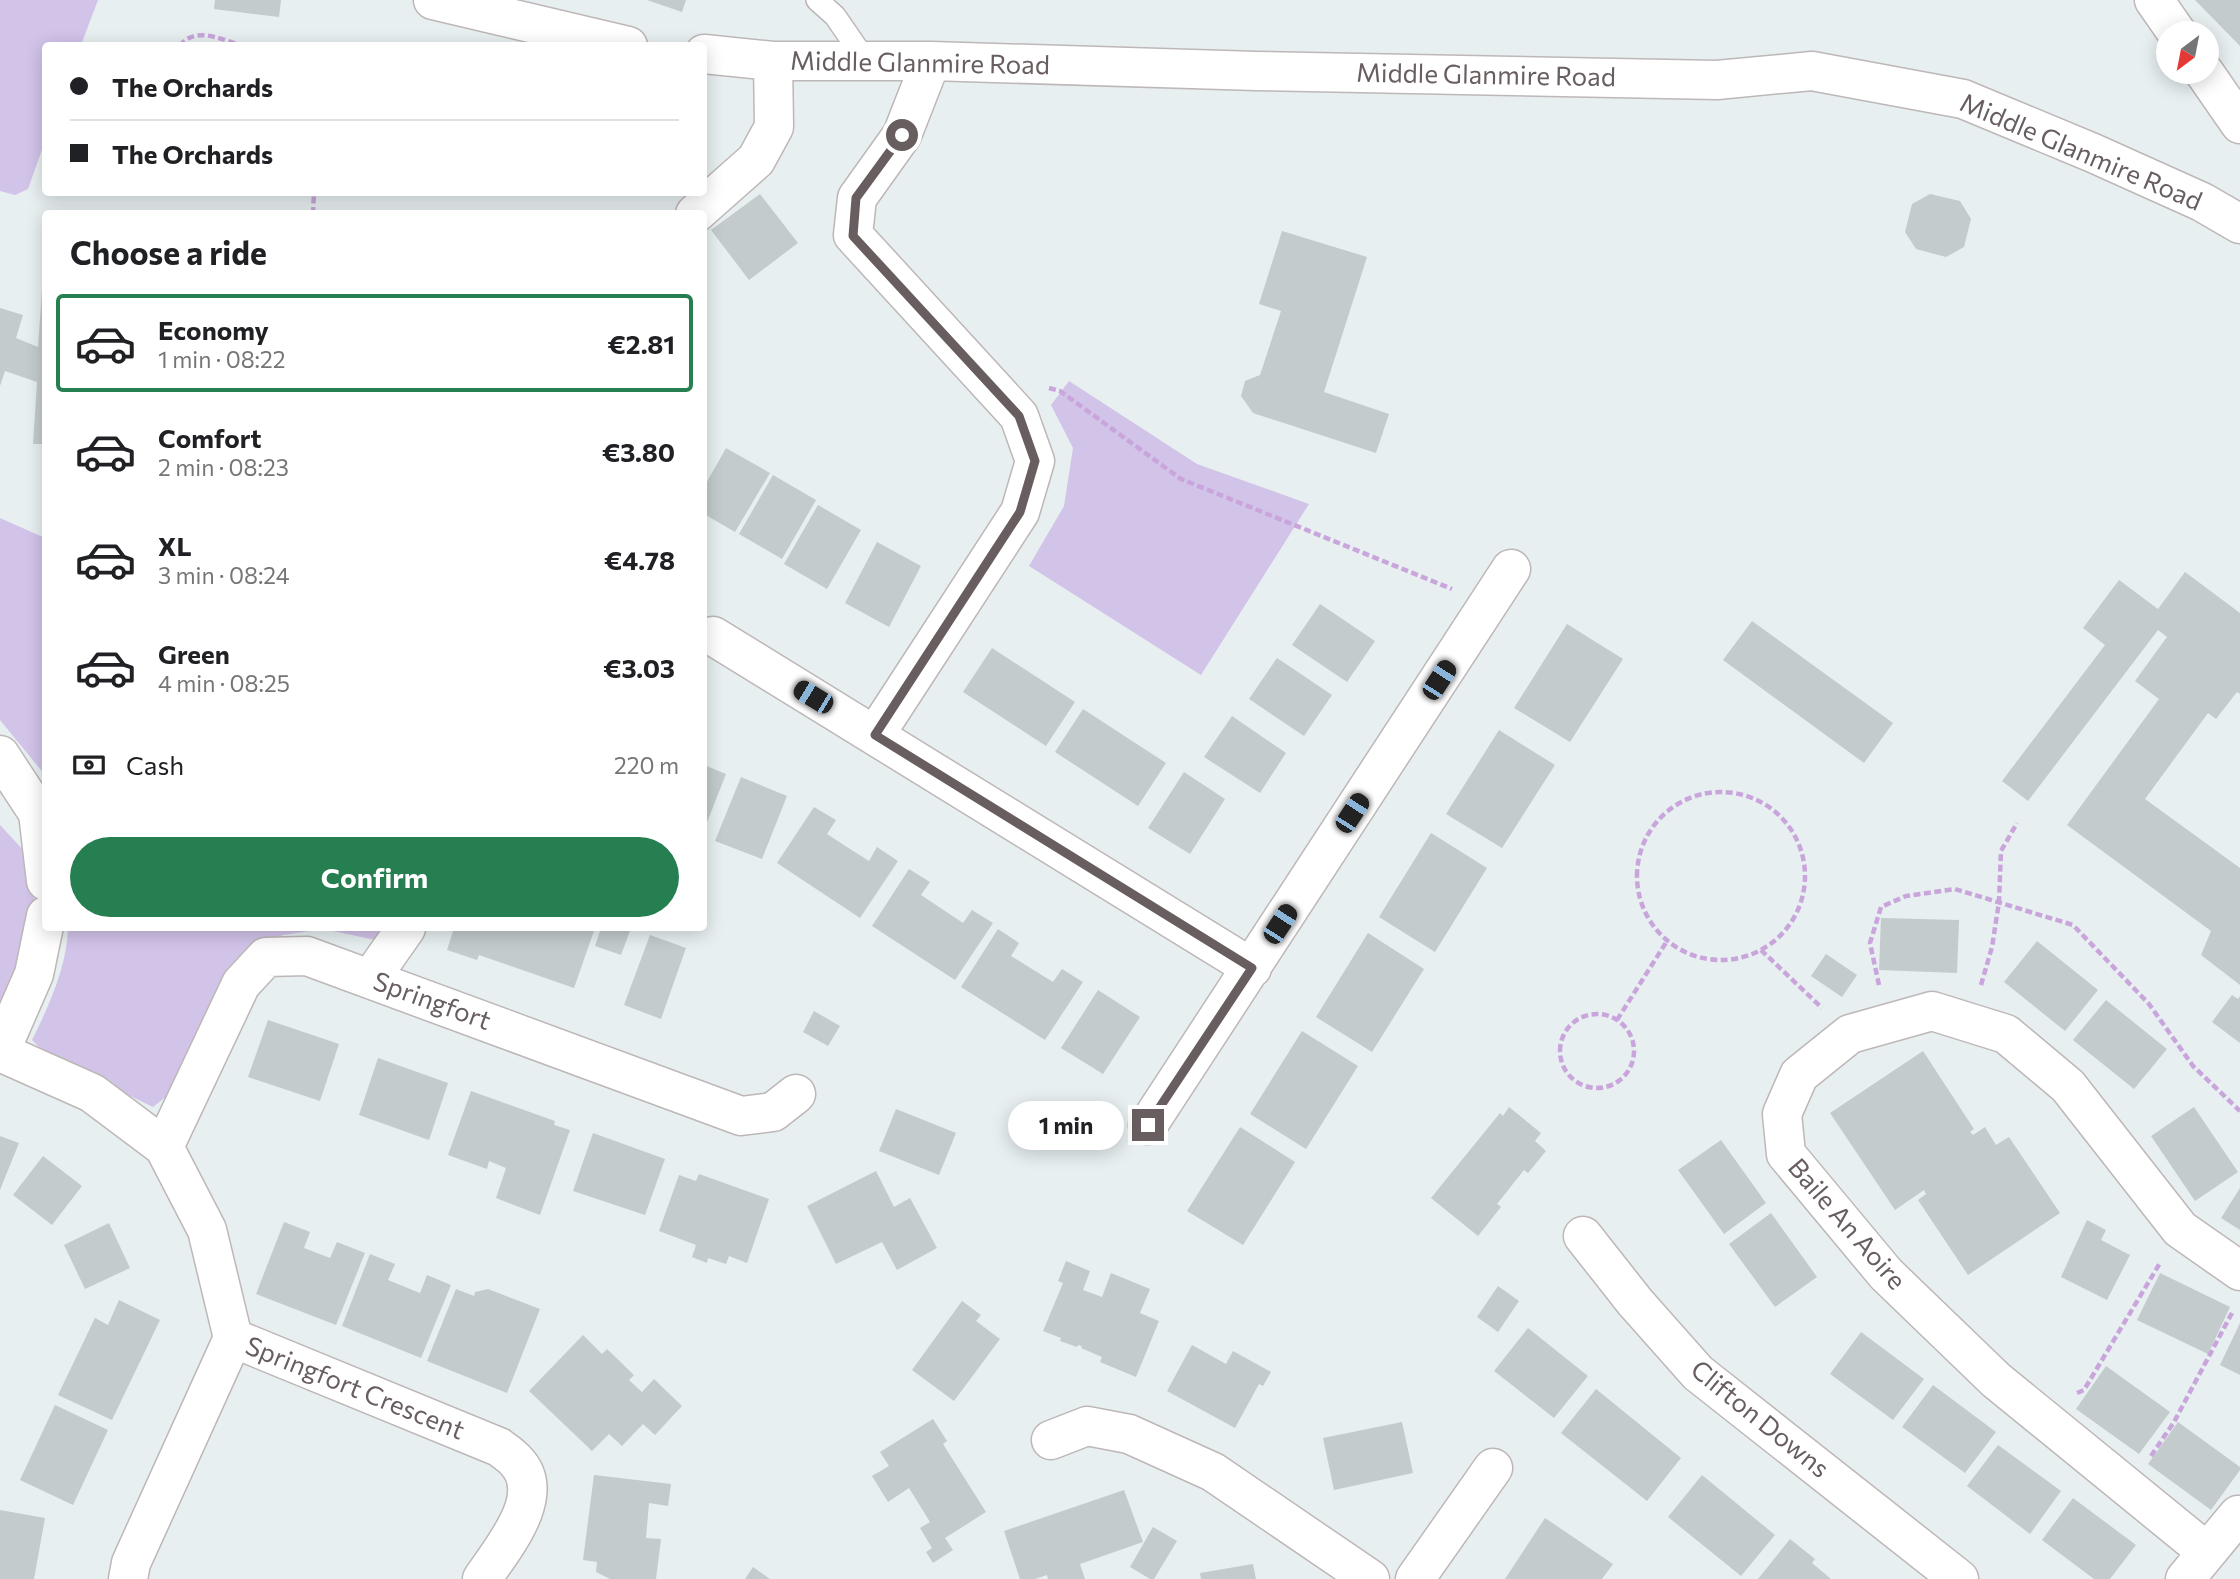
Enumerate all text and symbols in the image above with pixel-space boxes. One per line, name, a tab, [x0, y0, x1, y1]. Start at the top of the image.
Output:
north arrow	[2156, 21, 2219, 84]
map controls	[2156, 21, 2219, 84]
street label: Middle Glanmire Road	[790, 44, 1050, 79]
street label: Middle Glanmire Road	[1356, 56, 1616, 91]
text: The Orchards	[112, 71, 273, 102]
street label: Middle Glanmire Road	[1956, 86, 2207, 216]
route start	[886, 119, 918, 151]
text: The Orchards	[112, 138, 273, 169]
text: Choose a ride	[70, 232, 267, 272]
icon: car	[74, 312, 137, 375]
text: Economy	[158, 314, 269, 345]
text: €2.81	[608, 328, 675, 359]
text: 1 min · 08:22	[158, 345, 286, 373]
icon: car	[74, 420, 137, 483]
text: Comfort	[158, 422, 261, 453]
text: €3.80	[602, 436, 675, 467]
text: 2 min · 08:23	[158, 453, 289, 481]
icon: car	[74, 528, 137, 591]
text: XL	[158, 530, 192, 561]
text: €4.78	[604, 544, 675, 575]
text: 3 min · 08:24	[158, 561, 289, 589]
icon: car	[74, 636, 137, 699]
text: Green	[158, 638, 230, 669]
text: €3.03	[603, 652, 675, 683]
car	[1419, 657, 1460, 703]
text: 4 min · 08:25	[158, 669, 290, 697]
car	[790, 677, 837, 717]
icon: cash	[70, 746, 108, 784]
text: Cash	[126, 749, 184, 780]
text: 220 m	[614, 751, 679, 779]
car	[1332, 790, 1373, 836]
button: Confirm	[70, 837, 679, 917]
car	[1260, 901, 1301, 947]
street label: Springfort	[369, 964, 496, 1035]
callout: 1 min	[1008, 1100, 1124, 1150]
route end	[1132, 1109, 1164, 1141]
text: 1 min	[1039, 1111, 1093, 1139]
street label: Baile An Aoire	[1783, 1151, 1913, 1295]
street label: Springfort Crescent	[242, 1329, 470, 1445]
street label: Clifton Downs	[1686, 1353, 1836, 1483]

